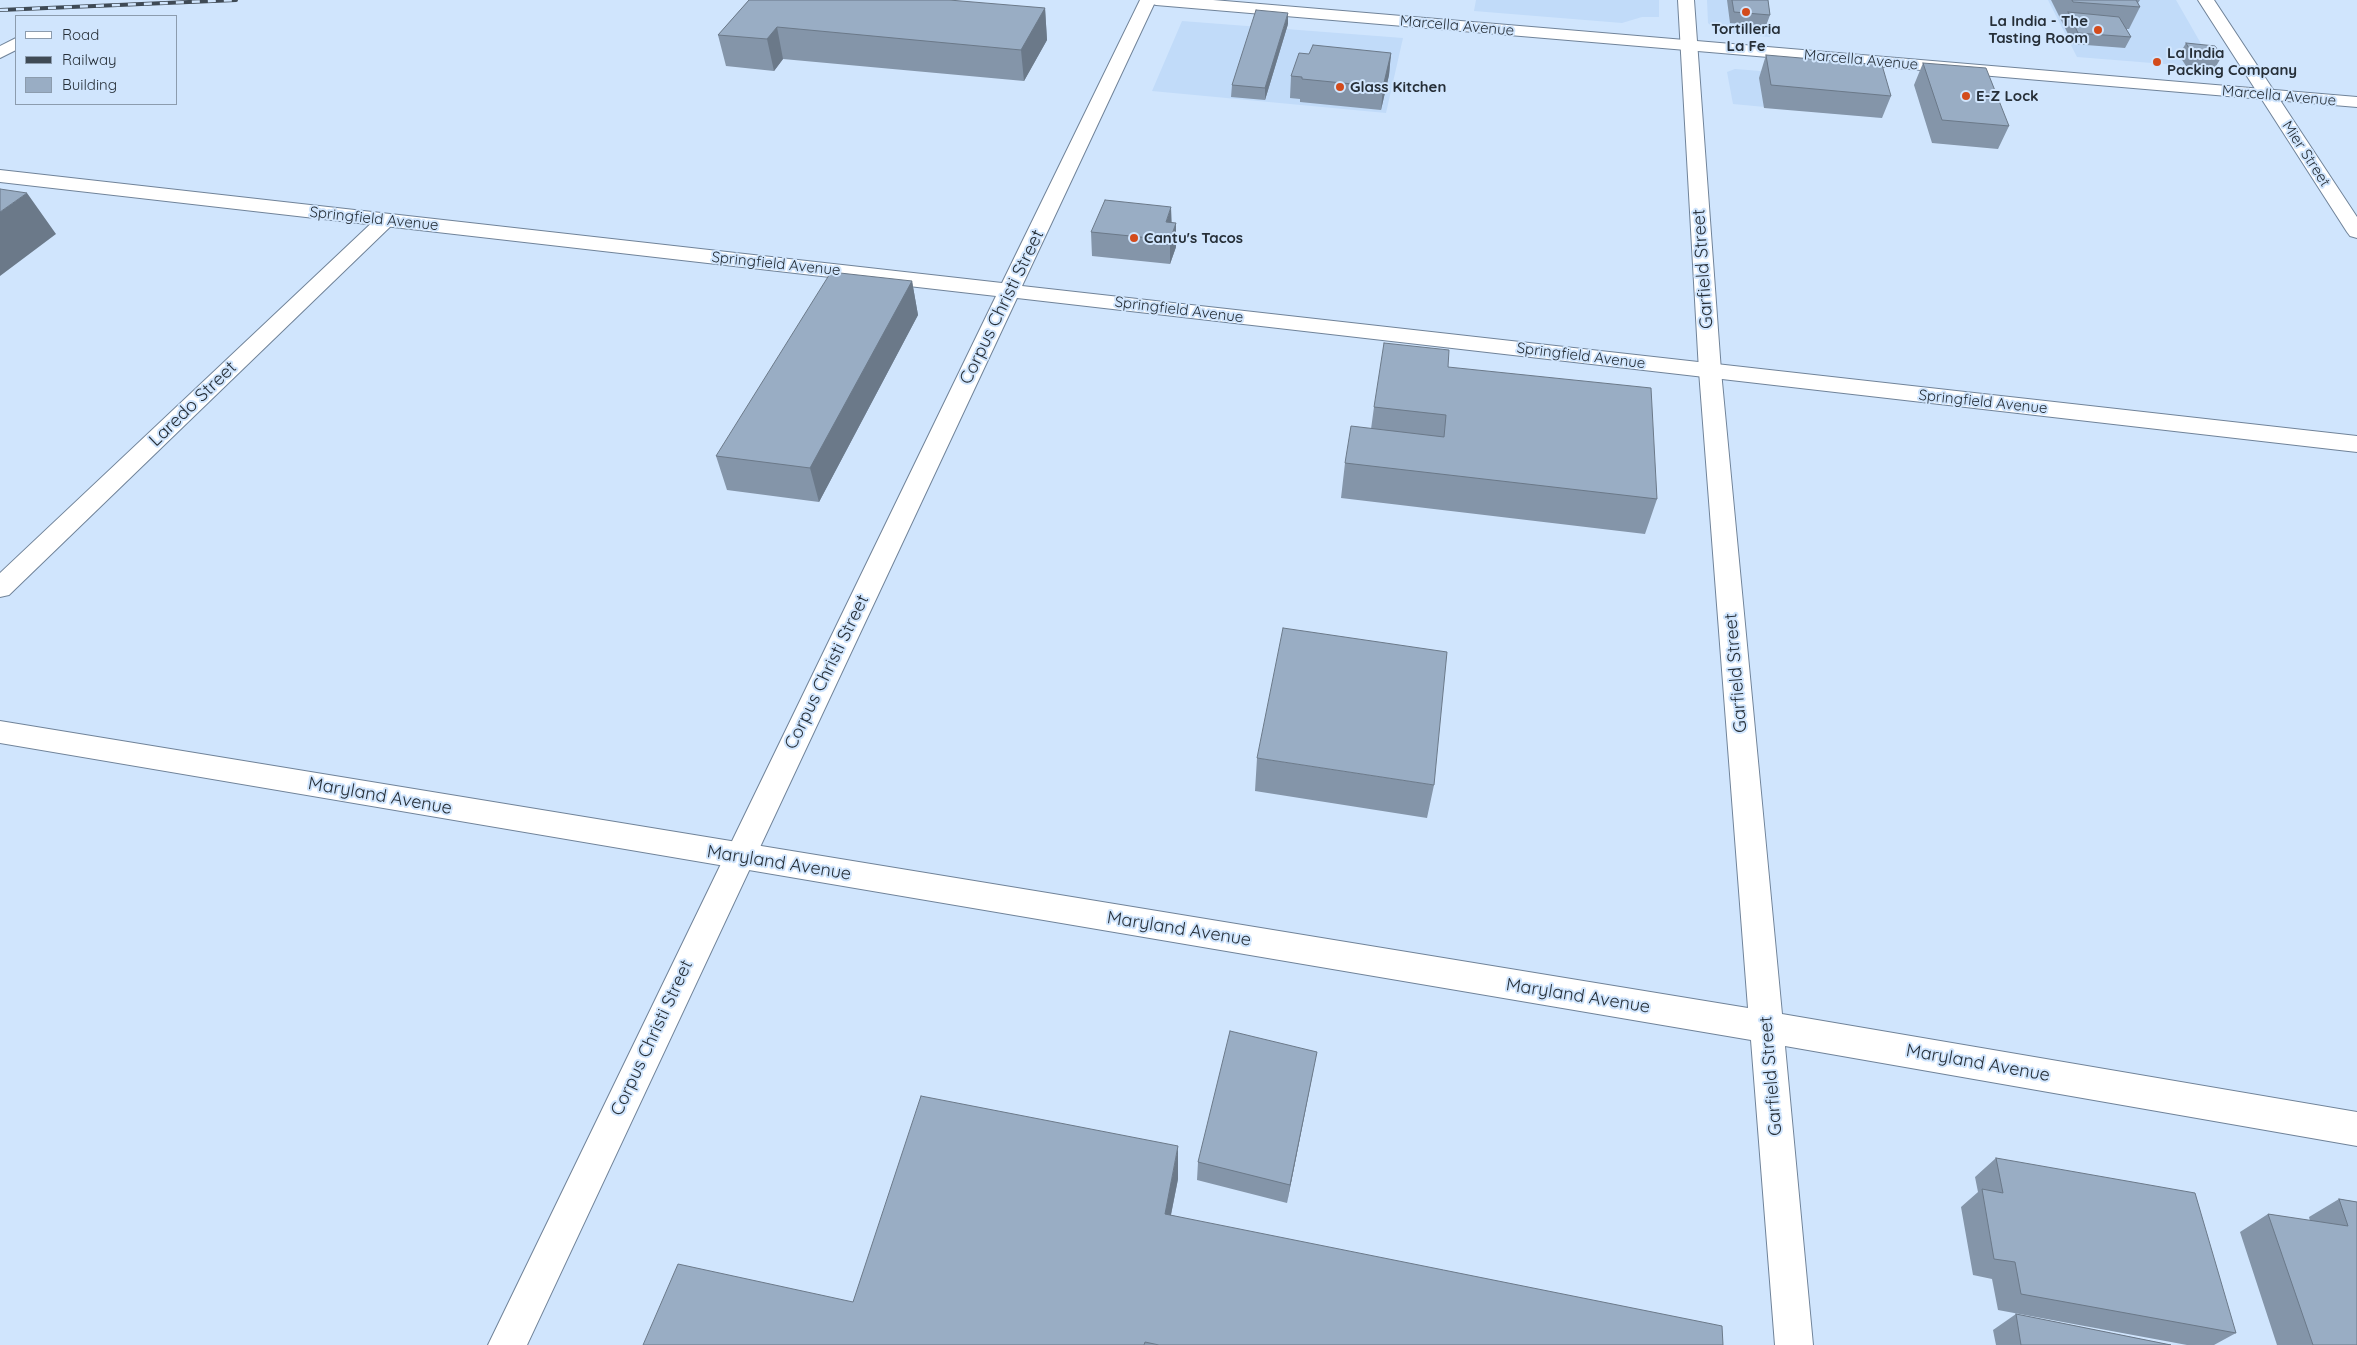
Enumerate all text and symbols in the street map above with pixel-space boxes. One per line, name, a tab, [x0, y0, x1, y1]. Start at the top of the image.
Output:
marker: Tortilleria La Fe	[1740, 6, 1752, 18]
street label: Marcella Avenue	[1399, 12, 1515, 40]
place label: La India - The Tasting Room	[1988, 12, 2088, 47]
legend	[15, 15, 178, 105]
place label: Tortilleria La Fe	[1711, 20, 1781, 55]
marker: La India - The Tasting Room	[2092, 24, 2104, 36]
text: Road	[62, 25, 99, 44]
place label: La India Packing Company	[2167, 44, 2297, 79]
street label: Marcella Avenue	[1803, 46, 1919, 74]
text: Railway	[62, 50, 117, 69]
marker: La India Packing Company	[2151, 56, 2163, 68]
text: Building	[62, 75, 117, 94]
place label: Glass Kitchen	[1350, 78, 1446, 96]
marker: Glass Kitchen	[1334, 81, 1346, 93]
street label: Marcella Avenue	[2221, 82, 2337, 110]
place label: E-Z Lock	[1976, 87, 2039, 105]
marker: E-Z Lock	[1960, 90, 1972, 102]
street label: Mier Street	[2278, 118, 2334, 190]
street label: Springfield Avenue	[309, 203, 439, 235]
street label: Garfield Street	[1688, 208, 1718, 330]
street label: Corpus Christi Street	[955, 226, 1049, 388]
place label: Cantu's Tacos	[1144, 229, 1243, 247]
marker: Cantu's Tacos	[1128, 232, 1140, 244]
street label: Springfield Avenue	[711, 248, 841, 280]
street label: Springfield Avenue	[1114, 293, 1244, 327]
street label: Springfield Avenue	[1516, 339, 1646, 373]
street label: Laredo Street	[145, 357, 241, 451]
street label: Springfield Avenue	[1918, 386, 2048, 418]
street label: Corpus Christi Street	[780, 591, 874, 753]
street label: Garfield Street	[1720, 612, 1752, 734]
street label: Maryland Avenue	[306, 773, 454, 819]
street label: Maryland Avenue	[705, 841, 853, 885]
street label: Maryland Avenue	[1105, 907, 1253, 951]
street label: Corpus Christi Street	[606, 957, 698, 1119]
street label: Maryland Avenue	[1504, 974, 1652, 1018]
street label: Garfield Street	[1755, 1015, 1787, 1137]
street label: Maryland Avenue	[1904, 1040, 2052, 1086]

